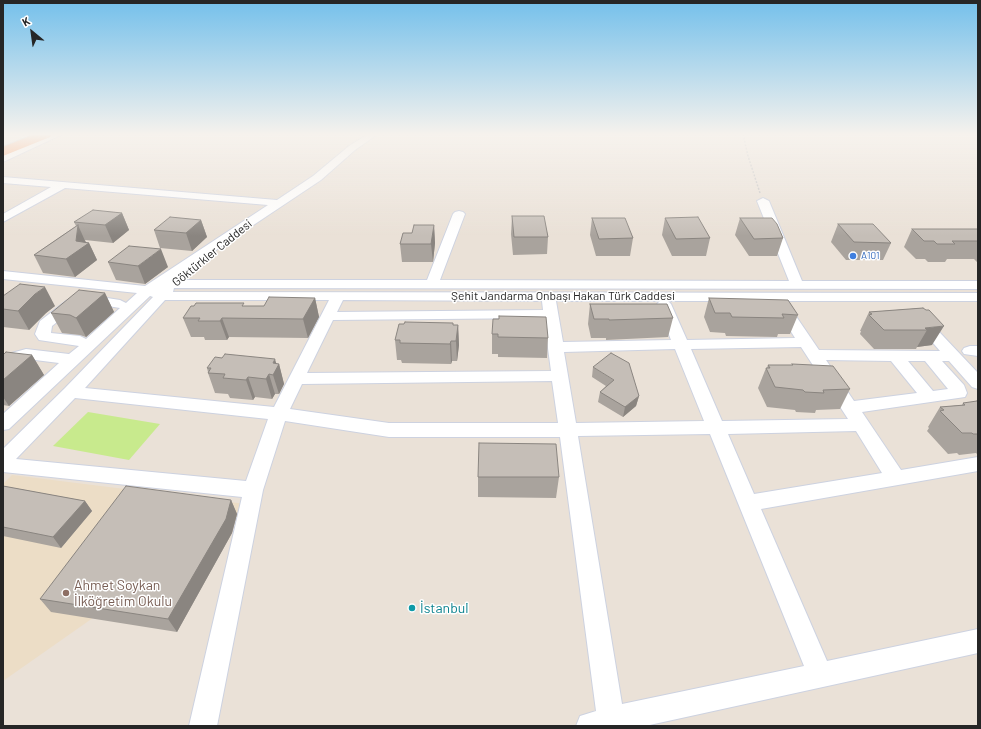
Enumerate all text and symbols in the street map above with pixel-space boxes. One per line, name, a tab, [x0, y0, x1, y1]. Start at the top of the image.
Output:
north arrow	[12, 12, 52, 52]
text: K	[20, 14, 32, 28]
street label: Göktürkler Caddesi	[169, 216, 255, 290]
place label: A101	[861, 250, 879, 262]
marker: A101	[848, 251, 858, 261]
street label: Şehit Jandarma Onbaşı Hakan Türk Caddesi	[451, 289, 675, 303]
place label: Ahmet Soykan İlköğretim Okulu	[74, 577, 172, 610]
marker: Ahmet Soykan İlköğretim Okulu	[61, 588, 71, 598]
place label: İstanbul	[420, 600, 468, 616]
marker: İstanbul	[407, 603, 417, 613]

